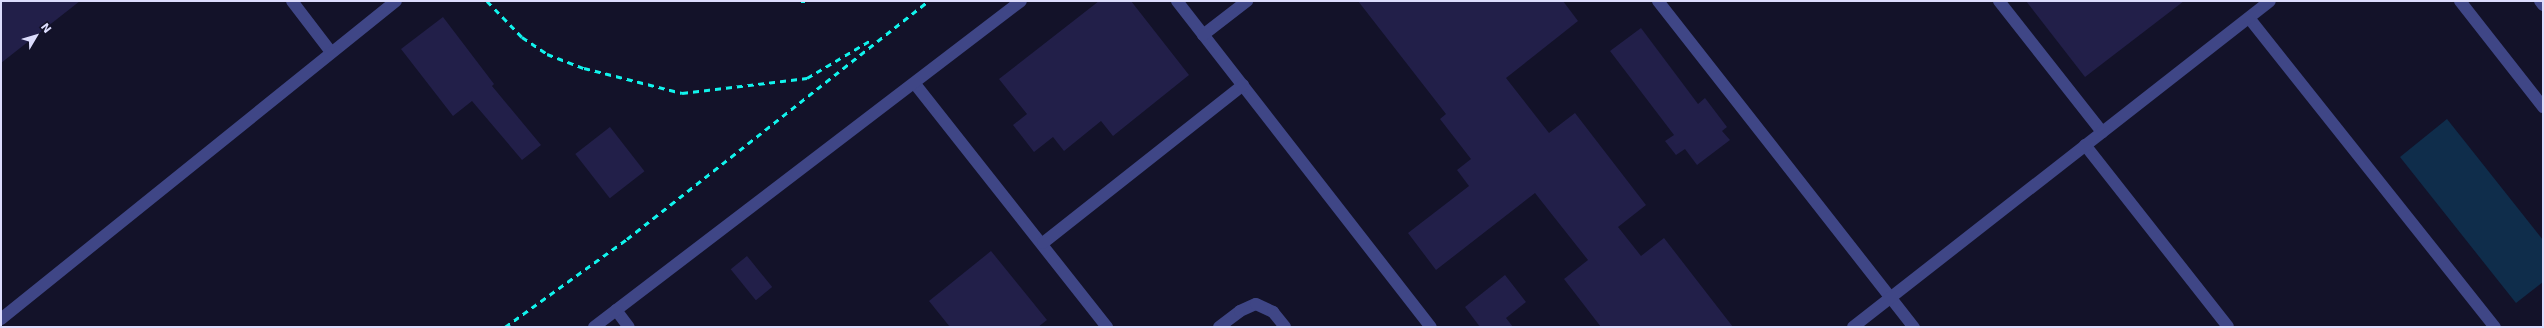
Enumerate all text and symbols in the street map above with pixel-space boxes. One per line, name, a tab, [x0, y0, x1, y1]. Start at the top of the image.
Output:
north arrow	[16, 16, 56, 56]
text: N	[38, 21, 54, 36]

